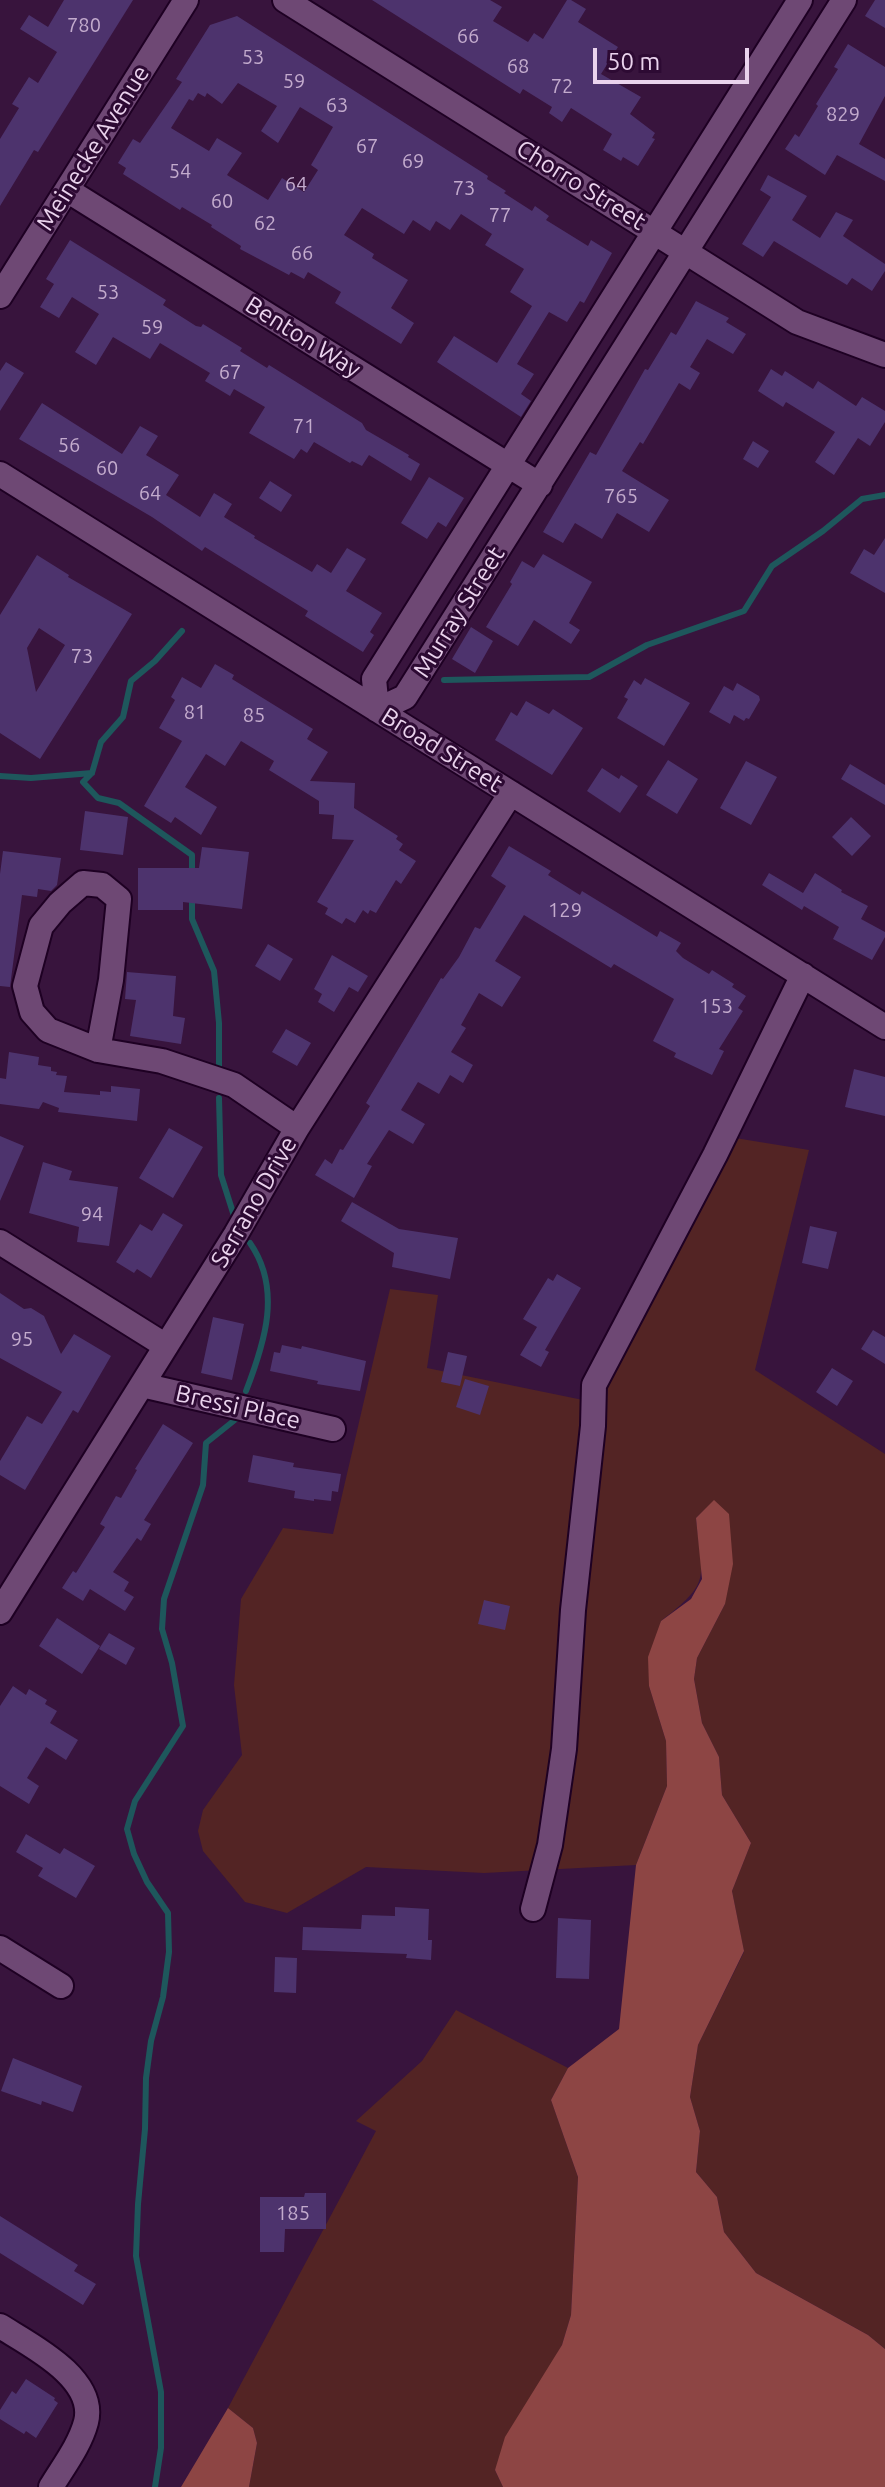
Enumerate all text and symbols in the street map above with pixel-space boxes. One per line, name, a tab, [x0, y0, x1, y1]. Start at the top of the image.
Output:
house number: 780	[67, 13, 101, 37]
house number: 66	[457, 24, 479, 48]
scale bar	[597, 32, 753, 82]
house number: 53	[242, 45, 264, 69]
text: 50 m	[607, 48, 660, 75]
house number: 68	[507, 54, 529, 78]
street label: Meinecke Avenue	[31, 60, 155, 236]
house number: 59	[283, 69, 305, 93]
house number: 72	[551, 74, 573, 98]
house number: 63	[326, 93, 348, 117]
house number: 829	[826, 102, 860, 126]
house number: 67	[356, 134, 378, 158]
street label: Chorro Street	[511, 134, 651, 236]
house number: 69	[402, 149, 424, 173]
house number: 54	[169, 159, 191, 183]
house number: 64	[285, 172, 307, 196]
house number: 73	[453, 176, 475, 200]
house number: 60	[211, 189, 233, 213]
house number: 77	[489, 203, 511, 227]
house number: 62	[254, 211, 276, 235]
house number: 66	[291, 241, 313, 265]
house number: 53	[97, 280, 119, 304]
street label: Benton Way	[240, 290, 366, 384]
house number: 59	[141, 315, 163, 339]
house number: 67	[219, 360, 241, 384]
house number: 71	[293, 414, 315, 438]
house number: 56	[58, 433, 80, 457]
house number: 60	[96, 456, 118, 480]
house number: 64	[139, 481, 161, 505]
house number: 765	[604, 484, 638, 508]
street label: Murray Street	[407, 541, 511, 683]
house number: 73	[71, 644, 93, 668]
house number: 81	[184, 700, 206, 724]
street label: Broad Street	[376, 701, 508, 799]
house number: 85	[243, 703, 265, 727]
house number: 129	[548, 898, 582, 922]
house number: 153	[699, 994, 733, 1018]
street label: Serrano Drive	[205, 1131, 303, 1273]
house number: 94	[81, 1202, 103, 1226]
house number: 95	[11, 1327, 33, 1351]
street label: Bressi Place	[173, 1379, 303, 1435]
house number: 185	[276, 2201, 310, 2225]

